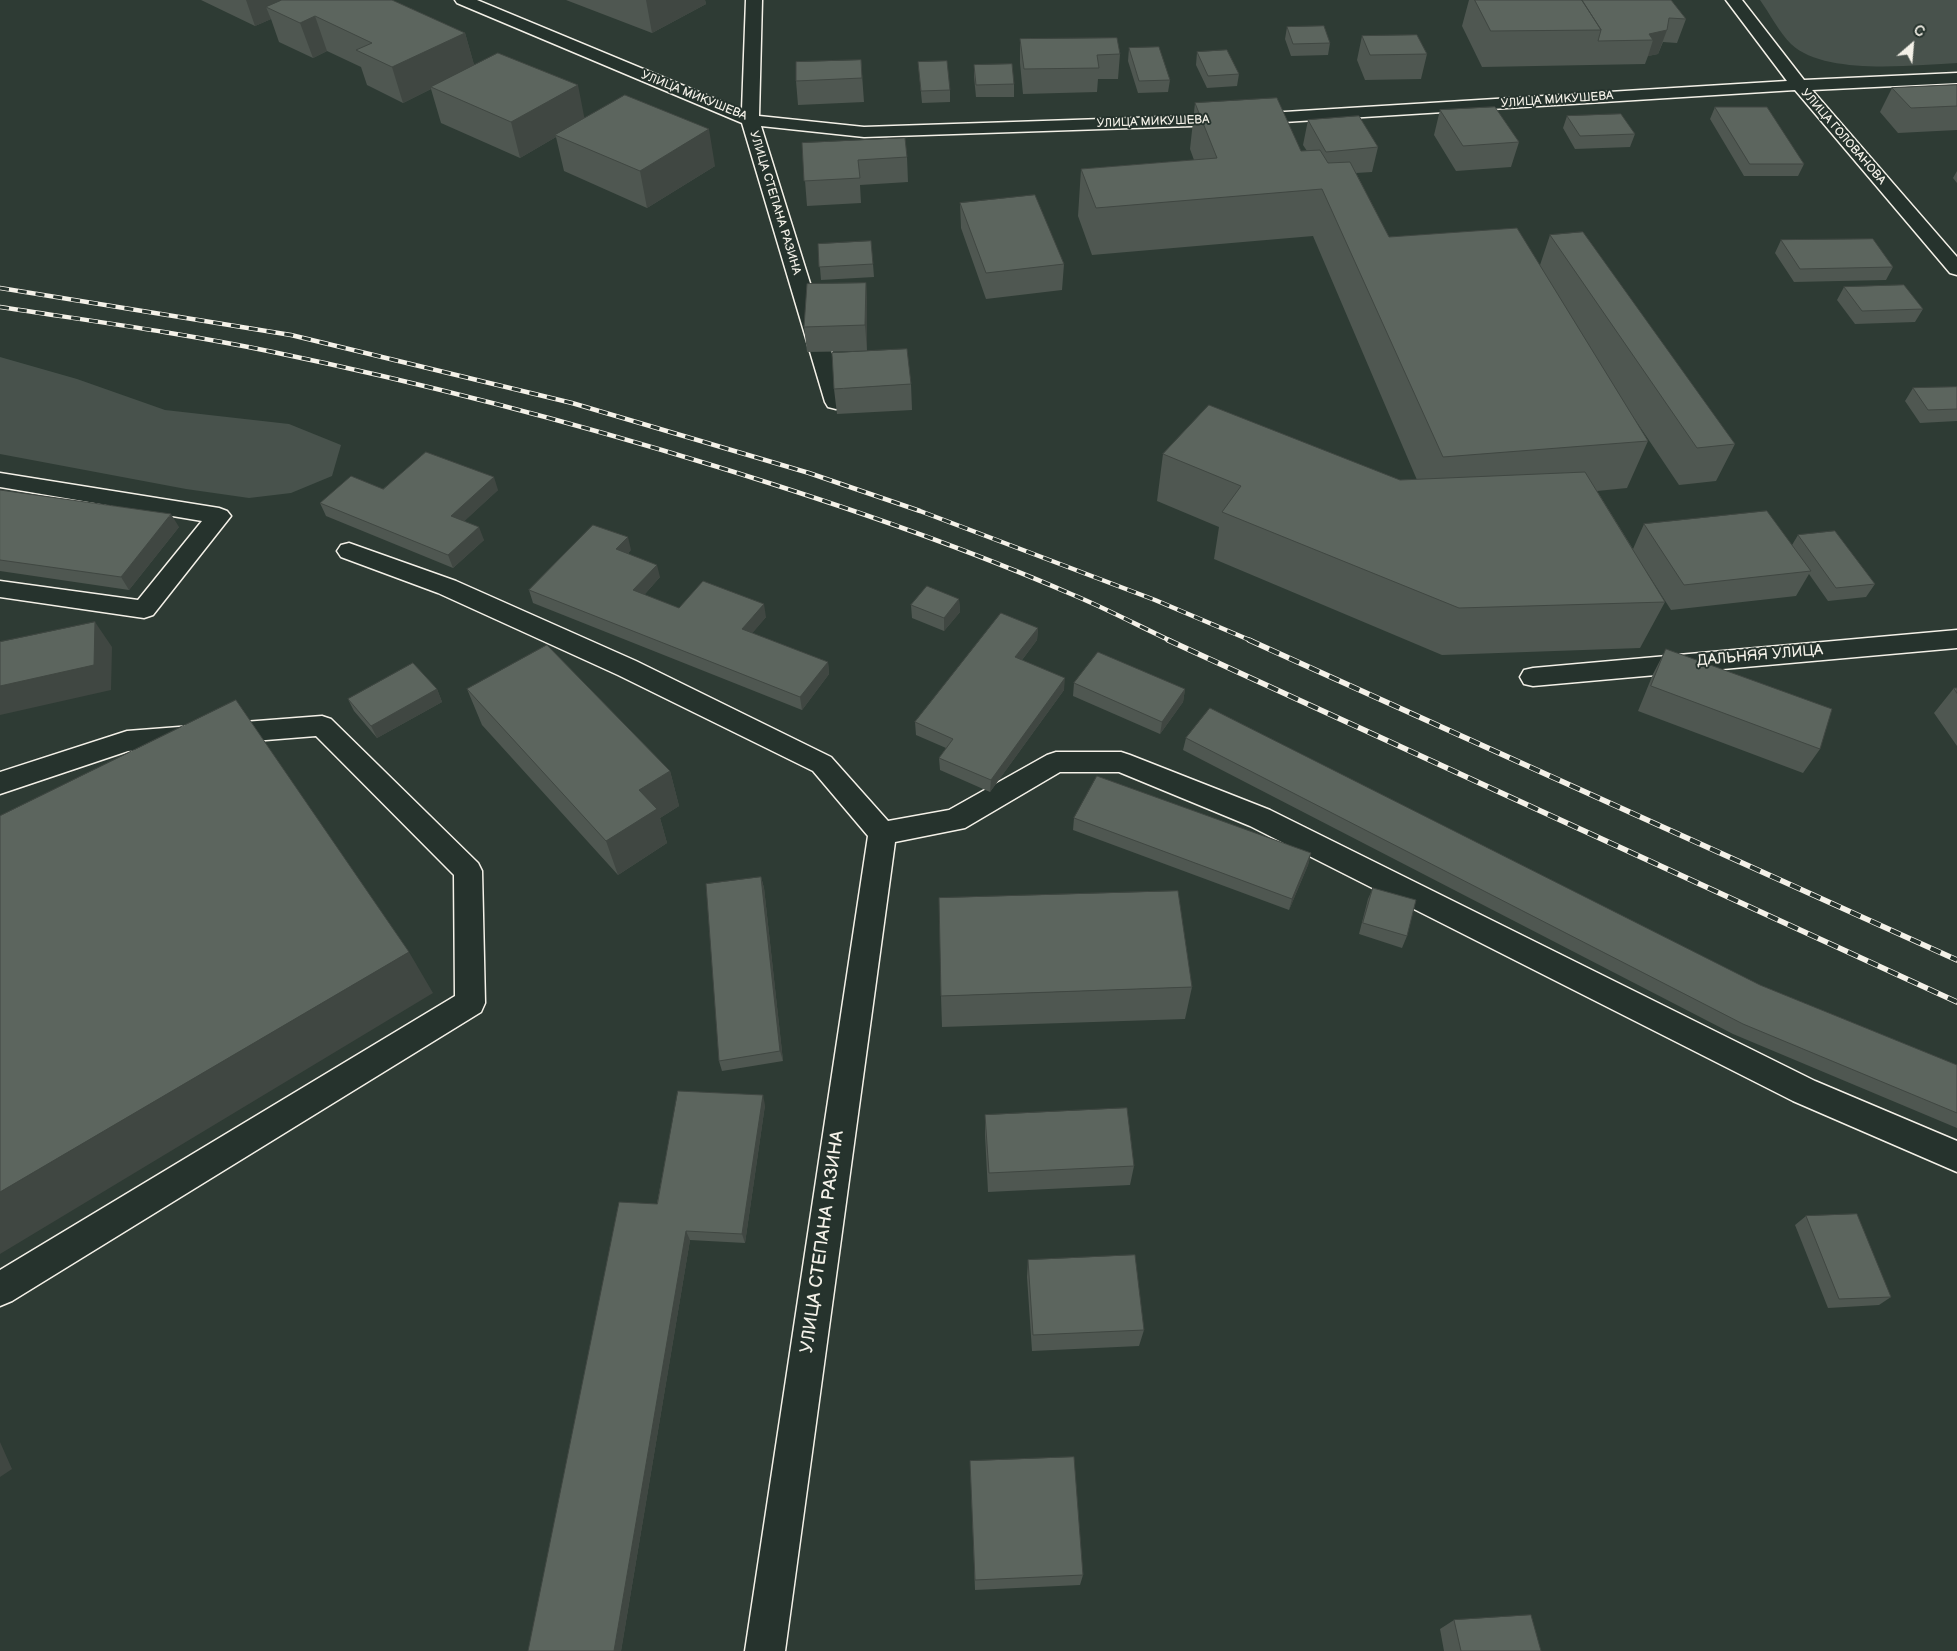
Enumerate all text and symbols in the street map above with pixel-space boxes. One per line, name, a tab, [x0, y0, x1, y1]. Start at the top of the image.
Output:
north arrow	[1887, 20, 1937, 70]
text: С	[1911, 21, 1927, 41]
street label: УЛИЦА МИКУШЕВА	[639, 68, 749, 124]
street label: УЛИЦА ГОЛОВАНОВА	[1798, 86, 1888, 188]
street label: УЛИЦА МИКУШЕВА	[1500, 89, 1614, 111]
street label: УЛИЦА МИКУШЕВА	[1096, 113, 1210, 131]
street label: УЛИЦА СТЕПАНА РАЗИНА	[746, 129, 804, 277]
street label: ДАЛЬНЯЯ УЛИЦА	[1696, 642, 1824, 670]
street label: УЛИЦА СТЕПАНА РАЗИНА	[797, 1129, 849, 1355]

